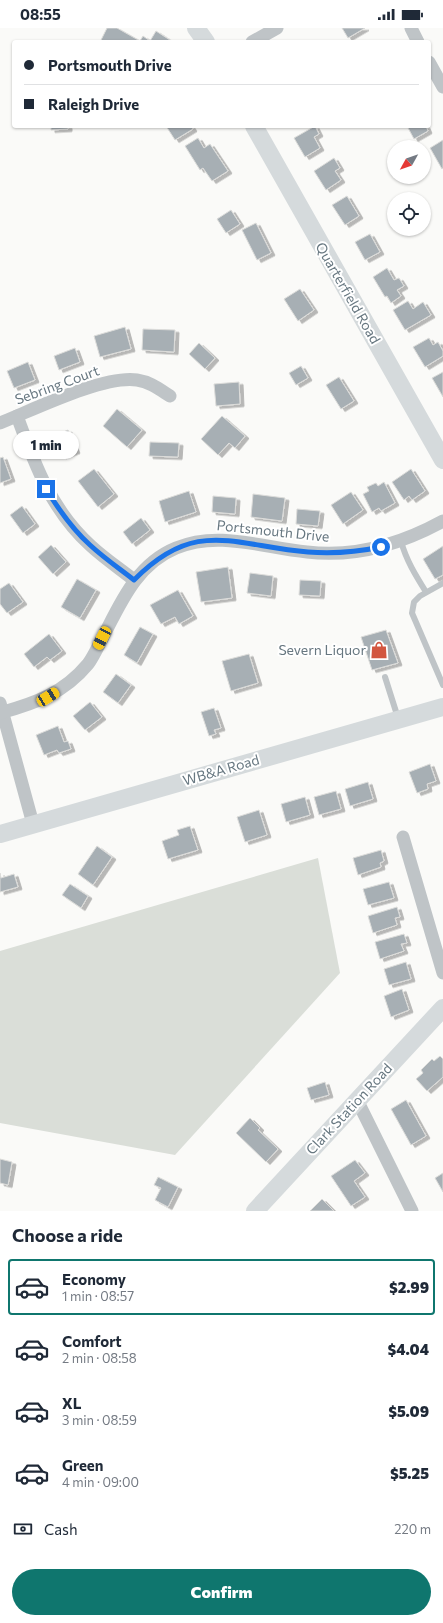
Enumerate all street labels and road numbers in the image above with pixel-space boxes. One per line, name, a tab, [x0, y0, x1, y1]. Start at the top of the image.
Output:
street label: Quarterfield Road	[312, 239, 384, 347]
street label: Sebring Court	[12, 361, 102, 408]
street label: Portsmouth Drive	[216, 516, 330, 545]
street label: WB&A Road	[181, 751, 261, 789]
street label: Clark Station Road	[302, 1060, 395, 1158]

